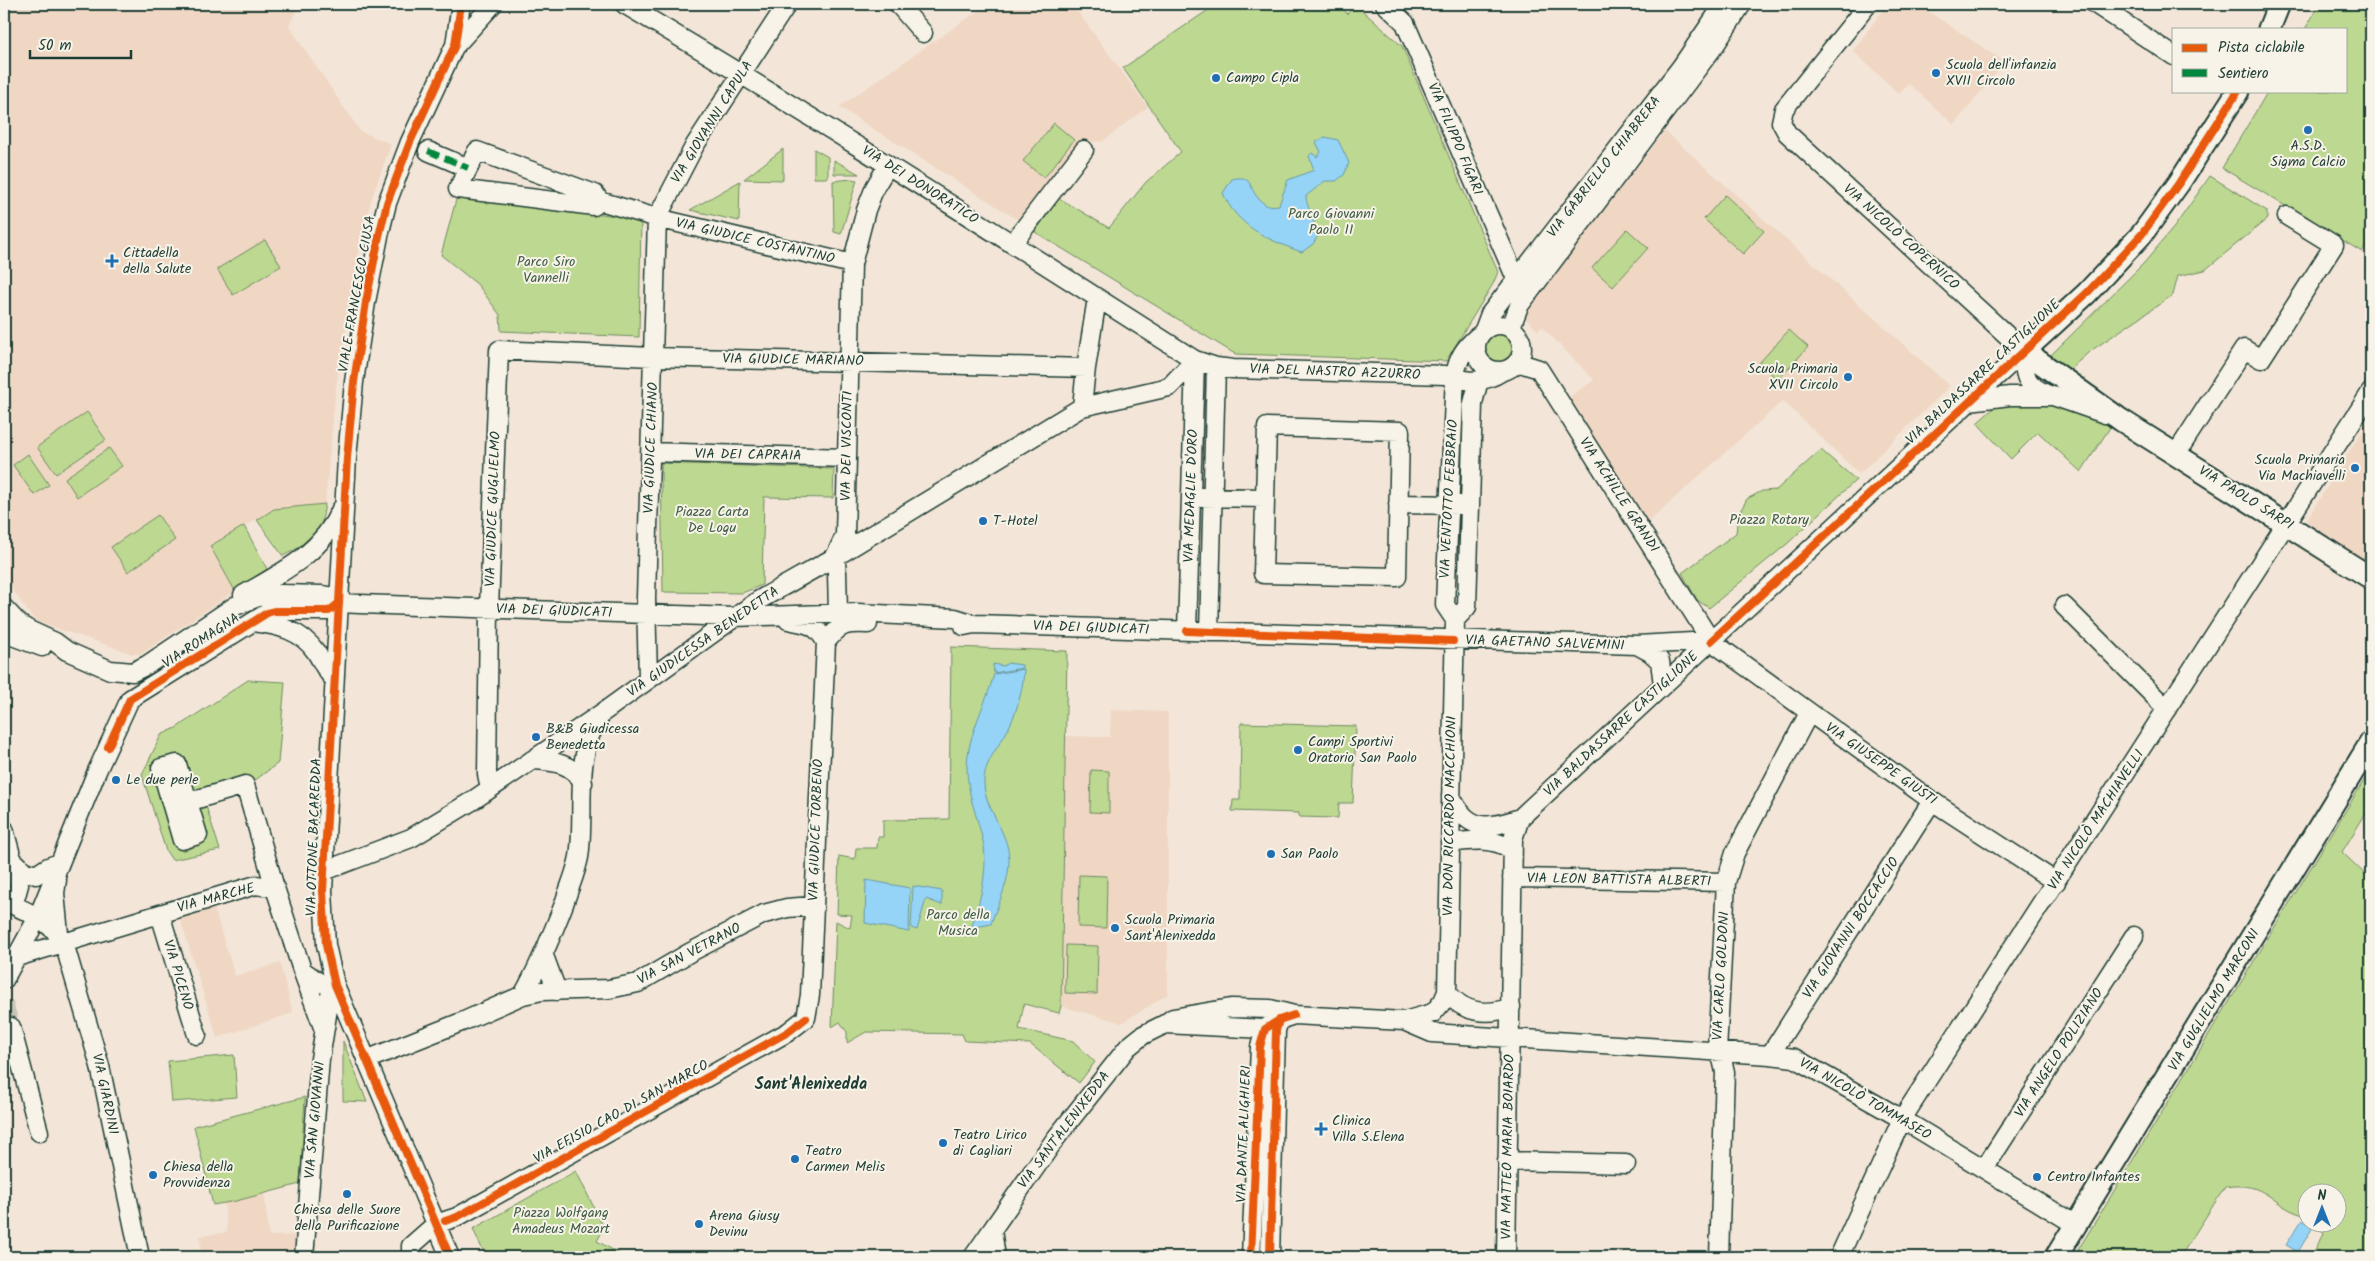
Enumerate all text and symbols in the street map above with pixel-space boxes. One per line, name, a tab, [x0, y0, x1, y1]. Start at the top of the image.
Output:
scale bar	[30, 28, 131, 60]
legend	[2172, 28, 2348, 92]
text: 50 m	[38, 34, 72, 58]
text: Pista ciclabile	[2218, 36, 2305, 60]
place label: Scuola dell'infanzia XVII Circolo	[1946, 54, 2057, 92]
street label: VIA GIOVANNI CAPULA	[665, 56, 759, 188]
text: Sentiero	[2218, 62, 2269, 86]
place label: Campo Cipla	[1226, 67, 1299, 89]
marker: Scuola dell'infanzia XVII Circolo	[1930, 67, 1942, 79]
marker: Campo Cipla	[1210, 72, 1222, 84]
street label: VIA FILIPPO FIGARI	[1421, 79, 1489, 199]
street label: VIA GABRIELLO CHIABRERA	[1542, 91, 1666, 243]
marker: A.S.D. Sigma Calcio	[2302, 124, 2314, 136]
place label: A.S.D. Sigma Calcio	[2270, 135, 2346, 173]
street label: VIA DEI DONORATICO	[857, 140, 983, 230]
street label: VIA NICOLÒ COPERNICO	[1838, 179, 1965, 296]
park label: Parco Giovanni Paolo II	[1288, 203, 1375, 241]
street label: VIA GIUDICE COSTANTINO	[673, 212, 837, 270]
street label: VIALE FRANCESCO CIUSA	[332, 214, 382, 374]
place label: Cittadella della Salute	[123, 242, 192, 280]
park label: Parco Siro Vannelli	[517, 251, 575, 289]
marker: Cittadella della Salute	[105, 254, 119, 268]
street label: VIA BALDASSARRE CASTIGLIONE	[1901, 293, 2066, 450]
street label: VIA GIUDICE MARIANO	[722, 348, 864, 372]
street label: VIA DEL NASTRO AZZURRO	[1249, 358, 1421, 386]
place label: Scuola Primaria XVII Circolo	[1748, 358, 1838, 396]
marker: Scuola Primaria XVII Circolo	[1842, 371, 1854, 383]
street label: VIA GIUDICE CHIANO	[638, 382, 664, 514]
street label: VIA DEI VISCONTI	[835, 391, 859, 501]
street label: VIA VENTOTTO FEBBRAIO	[1434, 419, 1464, 579]
street label: VIA MEDAGLIE D'ORO	[1178, 429, 1204, 563]
street label: VIA GIUDICE GUGLIELMO	[479, 430, 507, 587]
street label: VIA ACHILLE GRANDI	[1573, 433, 1665, 557]
street label: VIA DEI CAPRAIA	[694, 443, 802, 467]
place label: Scuola Primaria Via Machiavelli	[2255, 449, 2346, 487]
street label: VIA PAOLO SARPI	[2194, 460, 2298, 536]
marker: Scuola Primaria Via Machiavelli	[2349, 462, 2361, 474]
park label: Piazza Carta De Logu	[675, 501, 749, 539]
park label: Piazza Rotary	[1729, 509, 1809, 531]
place label: T-Hotel	[993, 510, 1038, 532]
marker: T-Hotel	[977, 515, 989, 527]
street label: VIA GIUDICESSA BENEDETTA	[622, 581, 784, 703]
street label: VIA DEI GIUDICATI	[495, 598, 613, 624]
street label: VIA ROMAGNA	[158, 608, 244, 674]
street label: VIA DEI GIUDICATI	[1032, 615, 1150, 641]
street label: VIA GAETANO SALVEMINI	[1465, 629, 1625, 657]
street label: VIA BALDASSARRE CASTIGLIONE	[1539, 645, 1704, 802]
street label: VIA DON RICCARDO MACCHIONI	[1437, 716, 1463, 916]
street label: VIA GIUSEPPE GIUSTI	[1820, 717, 1942, 811]
place label: B&B Giudicessa Benedetta	[546, 718, 639, 756]
marker: B&B Giudicessa Benedetta	[530, 731, 542, 743]
place label: Campi Sportivi Oratorio San Paolo	[1308, 731, 1417, 769]
marker: Campi Sportivi Oratorio San Paolo	[1292, 744, 1304, 756]
street label: VIA NICOLÒ MACHIAVELLI	[2042, 745, 2150, 895]
street label: VIA OTTONE BACAREDDA	[300, 757, 328, 917]
street label: VIA GIUDICE TORBENO	[803, 758, 829, 901]
place label: Le due perle	[126, 769, 199, 791]
marker: Le due perle	[110, 774, 122, 786]
place label: San Paolo	[1281, 843, 1338, 865]
marker: San Paolo	[1265, 848, 1277, 860]
street label: VIA GIOVANNI BOCCACCIO	[1797, 853, 1905, 1003]
street label: VIA LEON BATTISTA ALBERTI	[1527, 867, 1711, 893]
street label: VIA MARCHE	[175, 877, 258, 919]
park label: Parco della Musica	[926, 904, 990, 942]
place label: Scuola Primaria Sant'Alenixedda	[1125, 909, 1216, 947]
street label: VIA CARLO GOLDONI	[1707, 911, 1735, 1041]
street label: VIA SAN VETRANO	[633, 917, 745, 991]
marker: Scuola Primaria Sant'Alenixedda	[1109, 922, 1121, 934]
street label: VIA GUGLIELMO MARCONI	[2163, 924, 2265, 1076]
street label: VIA PICENO	[157, 937, 199, 1013]
street label: VIA ANGELO POLIZIANO	[2009, 984, 2109, 1122]
street label: VIA GIARDINI	[86, 1051, 124, 1137]
street label: VIA NICOLÒ TOMMASEO	[1795, 1052, 1936, 1146]
street label: VIA EFISIO CAO DI SAN MARCO	[529, 1054, 713, 1170]
street label: VIA MATTEO MARIA BOIARDO	[1495, 1054, 1521, 1240]
street label: VIA SAN GIOVANNI	[299, 1060, 331, 1180]
street label: VIA DANTE ALIGHIERI	[1231, 1065, 1257, 1203]
street label: VIA SANT'ALENIXEDDA	[1012, 1066, 1116, 1194]
district label: Sant'Alenixedda	[755, 1072, 867, 1097]
place label: Clinica Villa S.Elena	[1332, 1110, 1405, 1148]
marker: Clinica Villa S.Elena	[1314, 1122, 1328, 1136]
place label: Teatro Lirico di Cagliari	[953, 1124, 1027, 1162]
marker: Teatro Lirico di Cagliari	[937, 1137, 949, 1149]
place label: Teatro Carmen Melis	[805, 1140, 885, 1178]
marker: Teatro Carmen Melis	[789, 1153, 801, 1165]
place label: Chiesa della Provvidenza	[163, 1156, 233, 1194]
place label: Centro Infantes	[2047, 1166, 2140, 1188]
marker: Chiesa della Provvidenza	[147, 1169, 159, 1181]
marker: Centro Infantes	[2031, 1171, 2043, 1183]
north arrow	[2298, 1184, 2348, 1234]
text: N	[2318, 1185, 2327, 1207]
marker: Chiesa delle Suore della Purificazione	[341, 1188, 353, 1200]
place label: Chiesa delle Suore della Purificazione	[293, 1199, 401, 1237]
park label: Piazza Wolfgang Amadeus Mozart	[512, 1202, 611, 1240]
place label: Arena Giusy Devinu	[709, 1205, 780, 1243]
marker: Arena Giusy Devinu	[693, 1218, 705, 1230]

